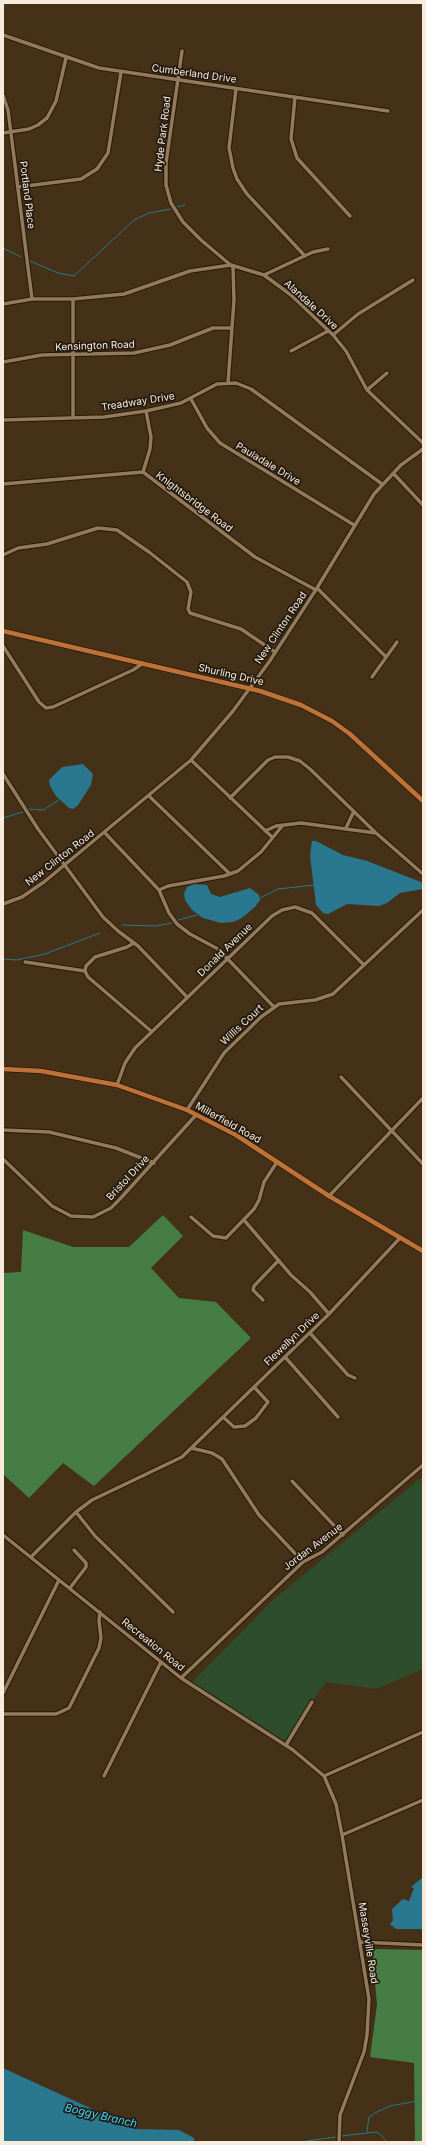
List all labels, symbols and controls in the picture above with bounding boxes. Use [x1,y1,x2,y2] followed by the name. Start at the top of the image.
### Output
[151,62,237,86] street label: Cumberland Drive
[152,96,174,172] street label: Hyde Park Road
[17,160,37,230] street label: Portland Place
[282,278,340,332] street label: Alandale Drive
[55,339,135,353] street label: Kensington Road
[100,390,176,414] street label: Treadway Drive
[233,440,303,488] street label: Pauladale Drive
[153,469,235,535] street label: Knightsbridge Road
[252,590,310,666] street label: New Clinton Road
[197,662,265,688] street label: Shurling Drive
[23,827,97,889] street label: New Clinton Road
[195,921,255,979] street label: Donald Avenue
[218,1002,266,1048] street label: Willis Court
[193,1100,263,1146] street label: Millerfield Road
[104,1153,152,1203] street label: Bristol Drive
[262,1310,322,1368] street label: Flewellyn Drive
[281,1521,345,1573] street label: Jordan Avenue
[119,1616,187,1674] street label: Recreation Road
[356,1902,380,1984] street label: Masseyville Road
[64,2101,138,2131] water label: Boggy Branch

